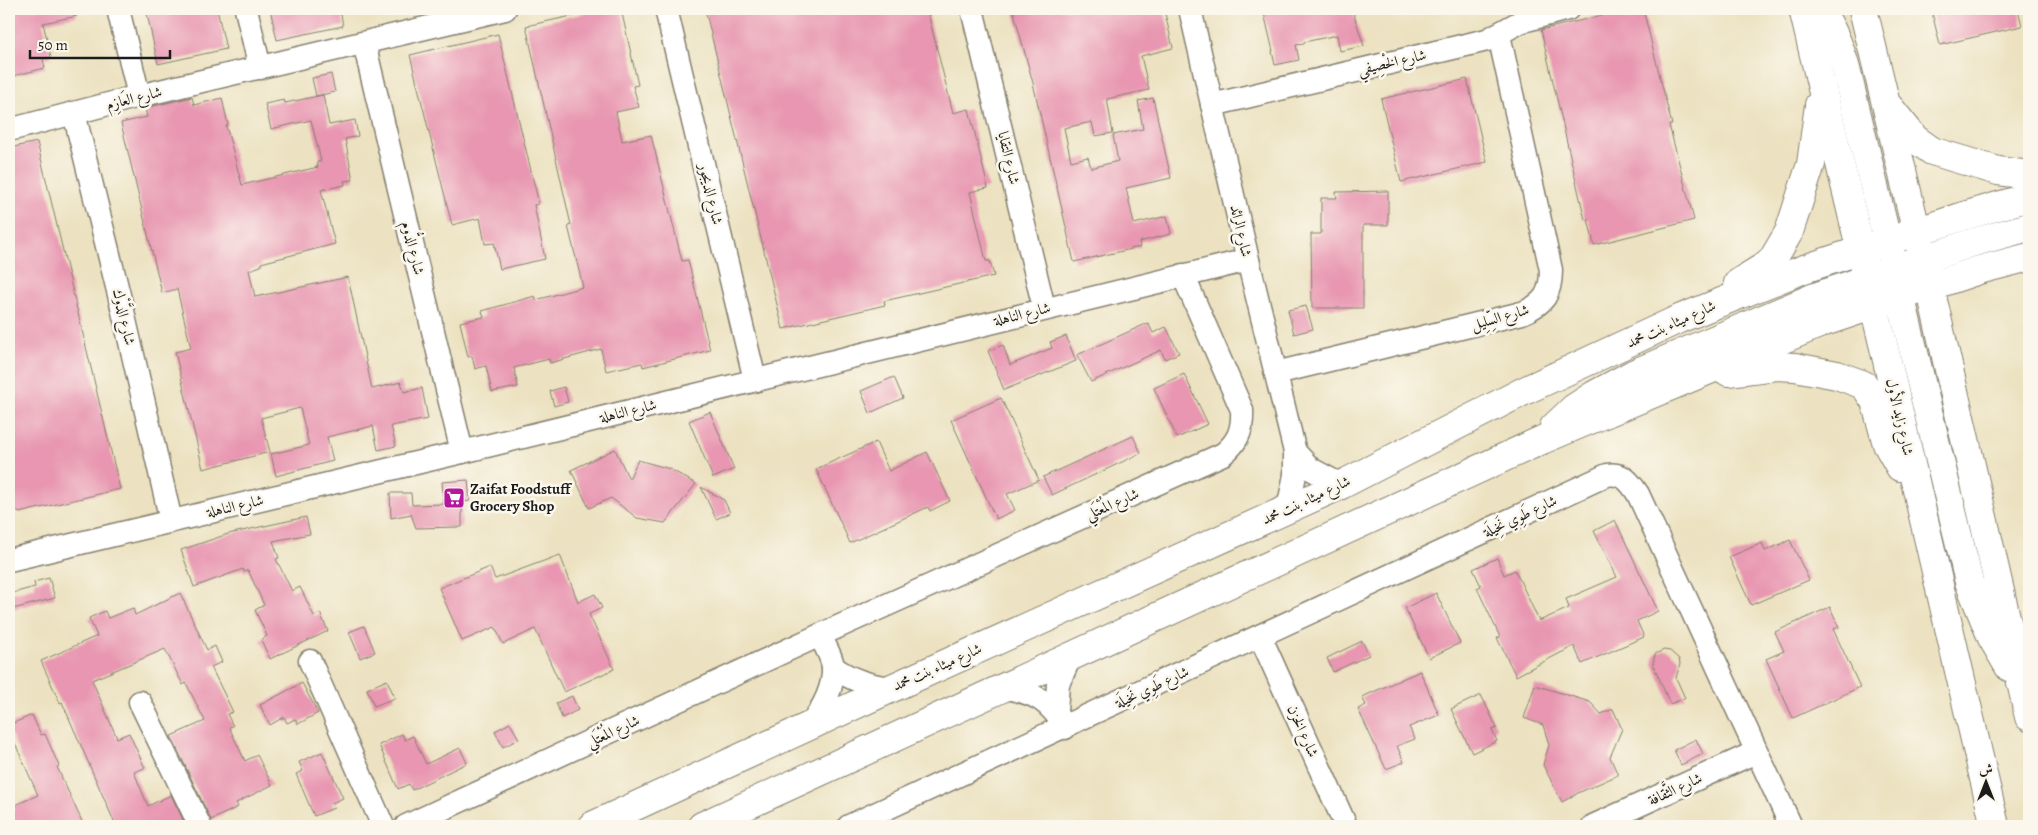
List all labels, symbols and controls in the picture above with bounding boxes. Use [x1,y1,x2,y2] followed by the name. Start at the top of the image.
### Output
[30,28,170,60] scale bar
[38,35,68,55] text: 50 m
[1356,43,1429,83] street label: شارع الخْصِيفي
[104,80,165,117] street label: شارع العَازِم
[990,129,1025,187] street label: شارع التقايا
[691,159,728,227] street label: شارع الديجور
[1222,203,1257,260] street label: شارع الرائد
[394,218,434,278] street label: شارع الدُّوم
[105,286,143,348] street label: شارع الدَّوْك
[1623,295,1720,355] street label: شارع ميثاء بنت محمد
[991,297,1053,334] street label: شارع الناهلة
[1468,298,1532,338] street label: شارع السِّلِيل
[1878,376,1920,458] street label: شارع زايد الأول
[597,394,659,431] street label: شارع الناهلة
[1258,471,1355,532] street label: شارع ميثاء بنت محمد
[470,479,572,516] place label: Zaifat Foodstuff Grocery Shop
[1081,481,1144,528] street label: شارع المُعْتَلي
[442,486,466,510] supermarket icon: Zaifat Foodstuff Grocery Shop
[1479,489,1561,545] street label: شارع طَوِي نَخِيلَة
[204,490,266,525] street label: شارع الناهلة
[889,638,986,698] street label: شارع ميثاء بنت محمد
[1111,660,1193,716] street label: شارع طَوِي نَخِيلَة
[1280,702,1323,762] street label: شارع الخزن
[582,707,645,756] street label: شارع المُعْتَلي
[1960,758,2010,808] north arrow
[1979,760,1993,779] text: ش
[1643,765,1707,813] street label: شارع الثَّقافة

